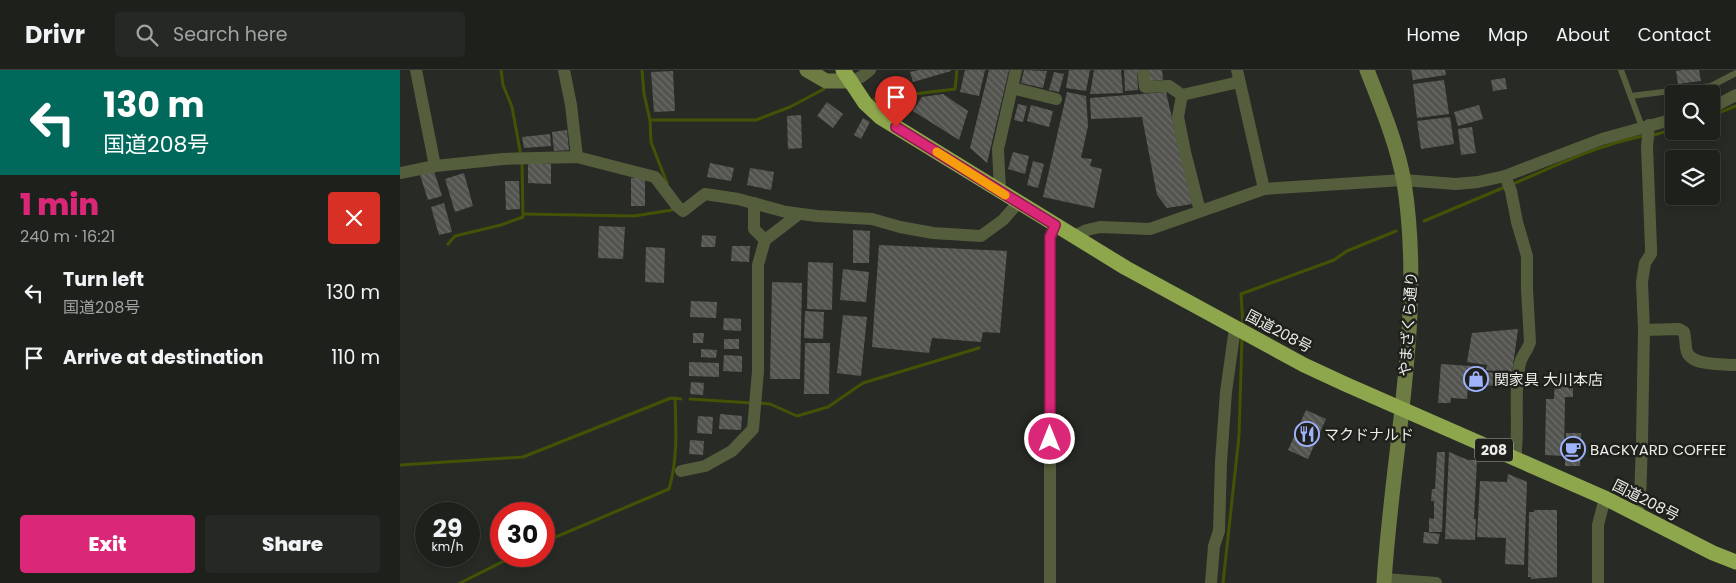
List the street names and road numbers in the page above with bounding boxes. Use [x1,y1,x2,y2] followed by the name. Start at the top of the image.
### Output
[1394,271,1422,377] street label: やまざくら通り
[1242,305,1316,357] street label: 国道208号
[1475,438,1513,462] road number: 208
[1609,474,1683,526] street label: 国道208号

